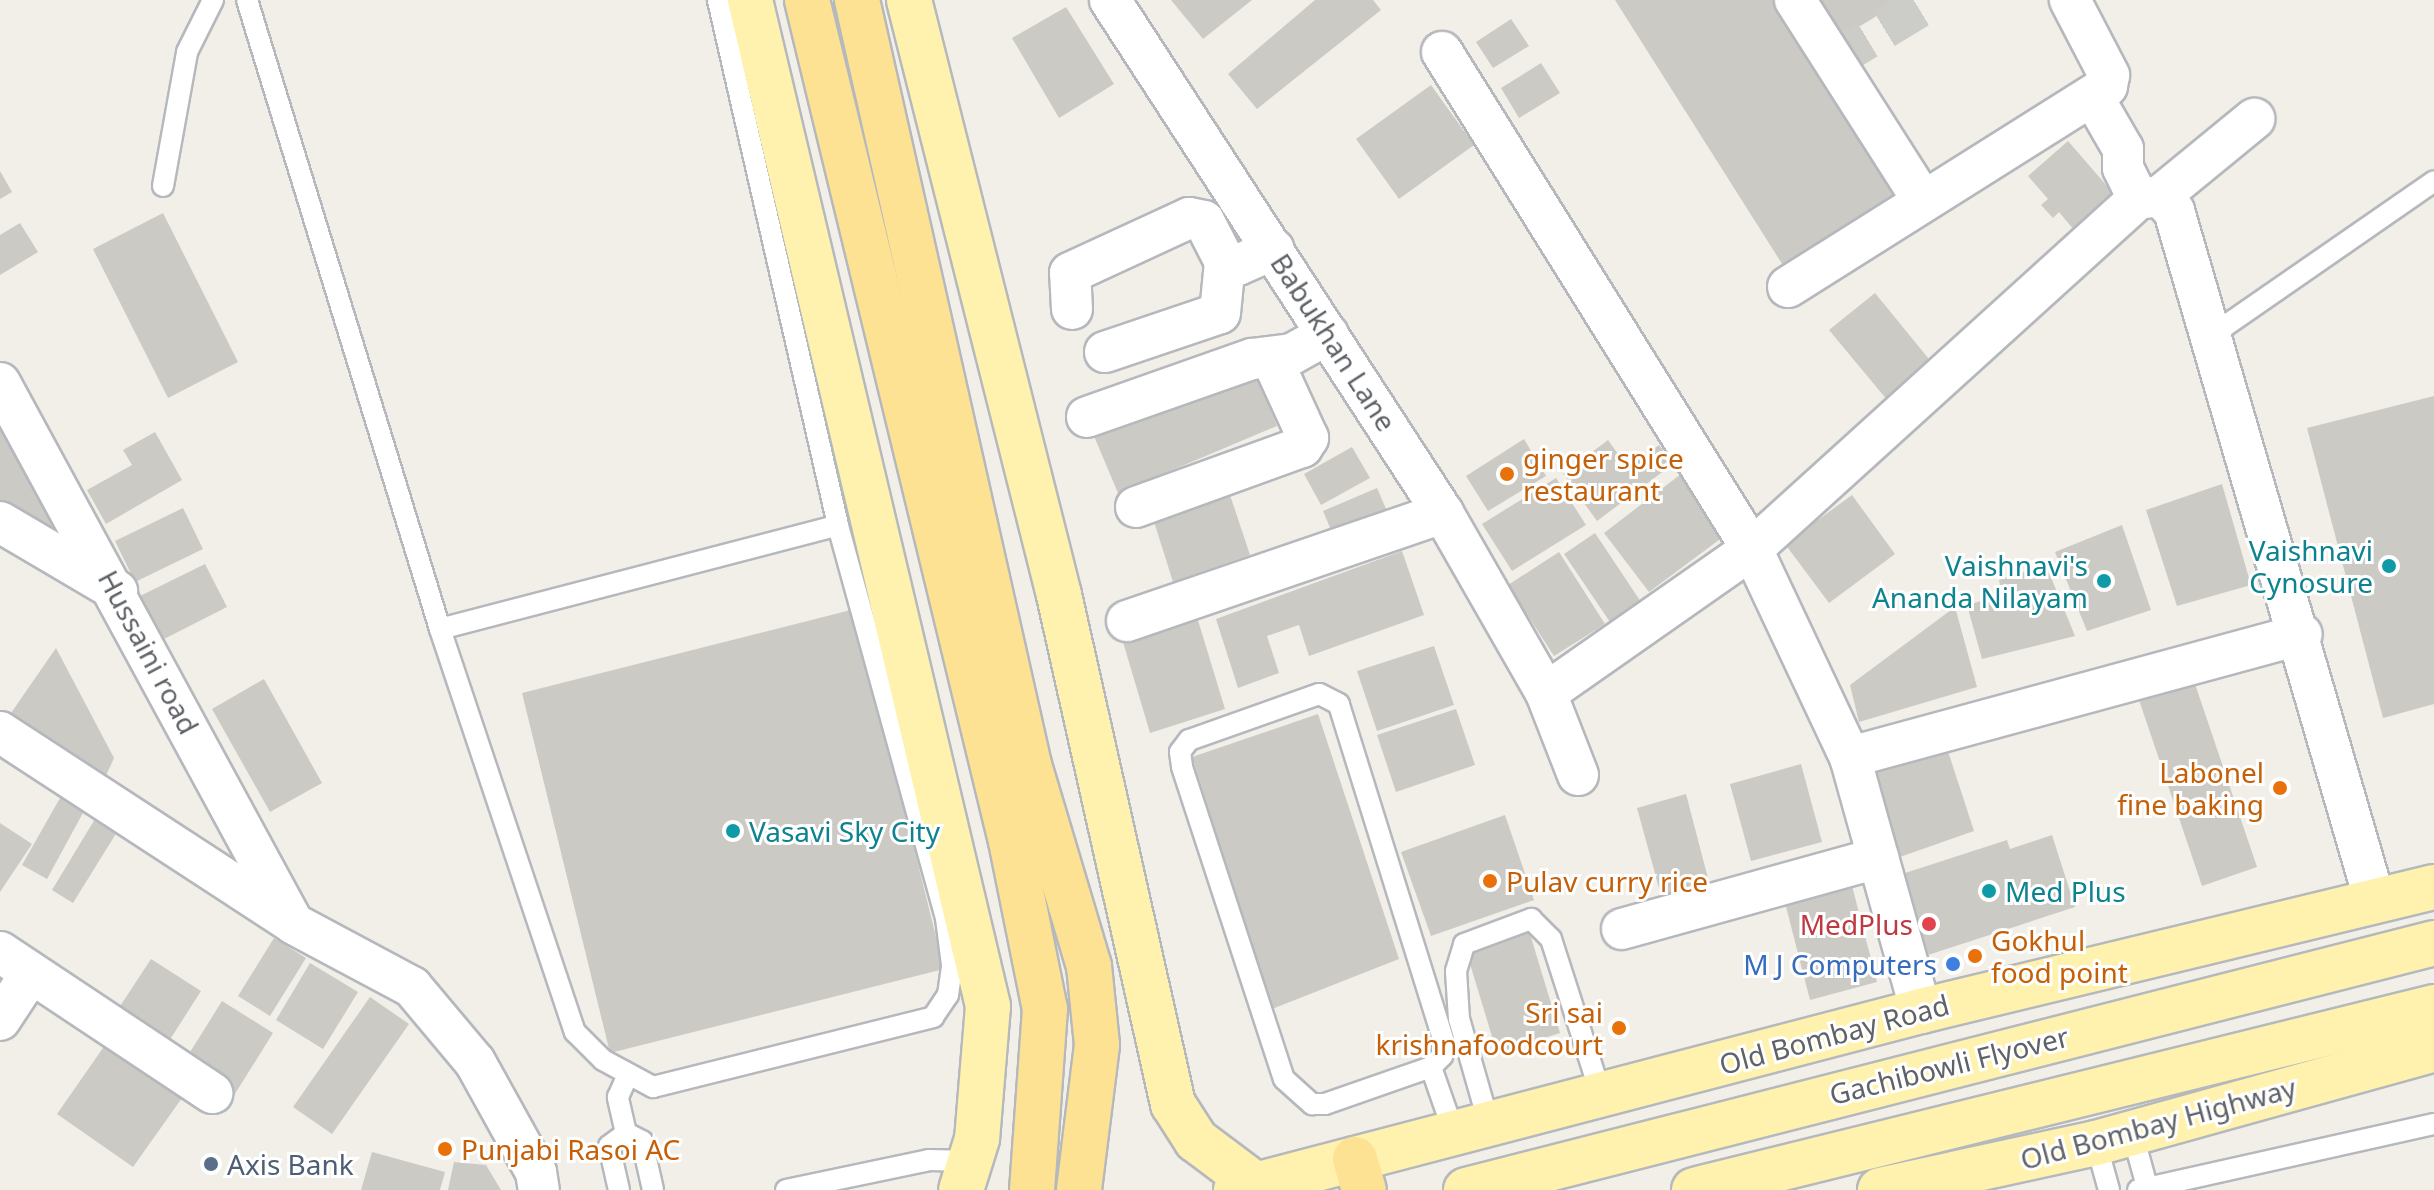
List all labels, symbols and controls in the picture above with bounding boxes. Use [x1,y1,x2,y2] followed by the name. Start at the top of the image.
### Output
[1264,247,1404,437] street label: Babukhan Lane
[1523,441,1684,507] place label: ginger spice restaurant
[1498,465,1516,483] marker: ginger spice restaurant
[2249,533,2373,599] place label: Vaishnavi Cynosure
[1872,548,2088,614] place label: Vaishnavi's Ananda Nilayam
[2380,557,2398,575] marker: Vaishnavi Cynosure
[92,564,206,740] street label: Hussaini road
[2095,572,2113,590] marker: Vaishnavi's Ananda Nilayam
[2117,755,2264,821] place label: Labonel fine baking
[2271,779,2289,797] marker: Labonel fine baking
[749,814,940,848] place label: Vasavi Sky City
[724,822,742,840] marker: Vasavi Sky City
[1506,864,1708,898] place label: Pulav curry rice
[1481,872,1499,890] marker: Pulav curry rice
[2005,874,2126,908] place label: Med Plus
[1980,882,1998,900] marker: Med Plus
[1800,907,1913,941] place label: MedPlus
[1920,915,1938,933] marker: MedPlus
[1991,923,2128,989] place label: Gokhul food point
[1743,947,1937,981] place label: M J Computers
[1966,947,1984,965] marker: Gokhul food point
[1944,955,1962,973] marker: M J Computers
[1715,987,1953,1081] street label: Old Bombay Road
[1375,995,1603,1061] place label: Sri sai krishnafoodcourt
[1610,1019,1628,1037] marker: Sri sai krishnafoodcourt
[1826,1019,2072,1111] street label: Gachibowli Flyover
[2017,1070,2299,1176] street label: Old Bombay Highway
[461,1132,680,1166] place label: Punjabi Rasoi AC
[436,1140,454,1158] marker: Punjabi Rasoi AC
[227,1147,354,1181] place label: Axis Bank
[202,1155,220,1173] marker: Axis Bank

